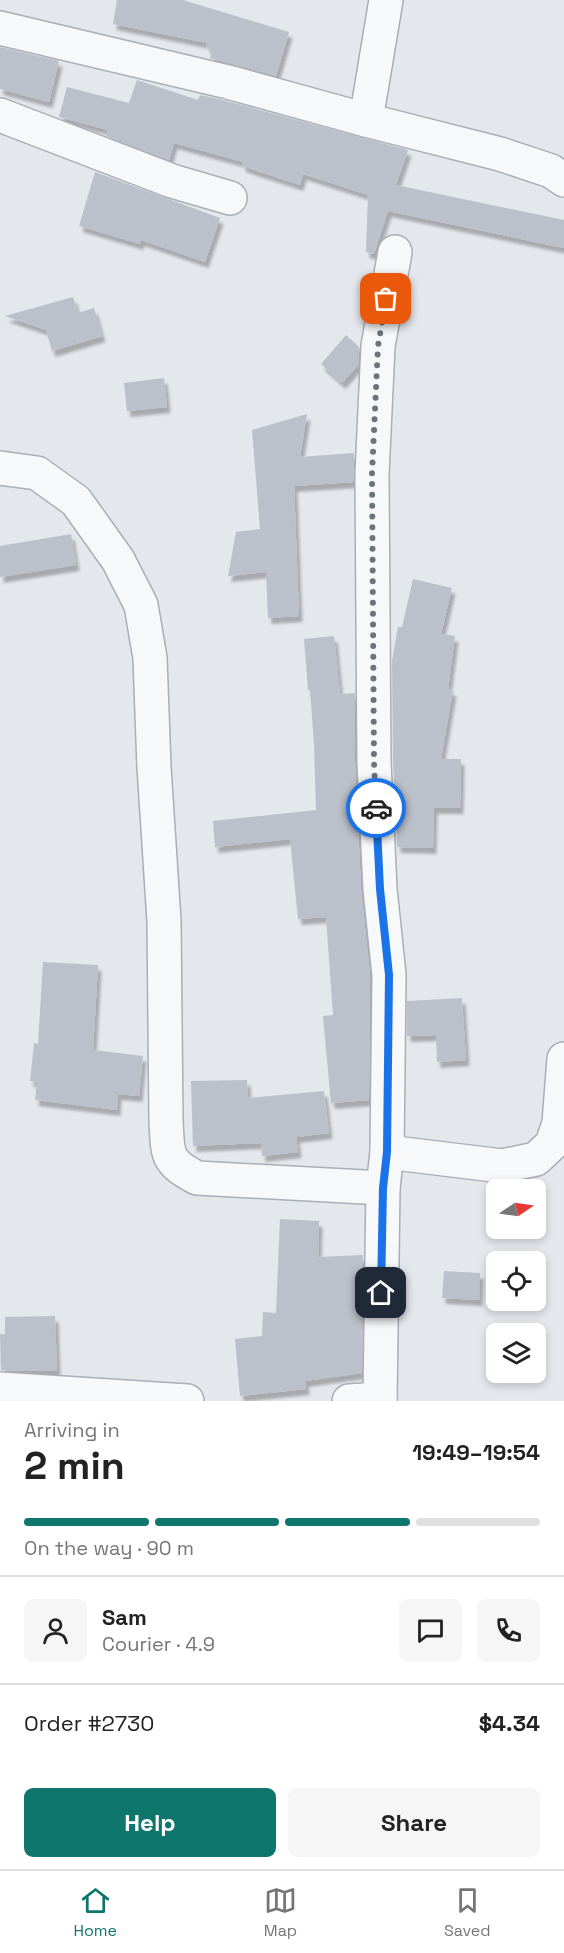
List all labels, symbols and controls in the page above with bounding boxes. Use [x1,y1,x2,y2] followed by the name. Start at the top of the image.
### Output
[360,273,411,324] pin
[369,282,402,315] icon: bag
[346,778,406,838] courier
[360,792,393,825] icon: car
[486,1179,546,1239] north arrow
[486,1179,546,1383] map controls
[486,1251,546,1311] button: locate
[355,1267,406,1318] pin
[364,1276,397,1309] icon: home
[486,1323,546,1383] button: layers
[24,1417,120,1443] text: Arriving in
[412,1438,540,1466] text: 19:49–19:54
[24,1441,125,1490] text: 2 min
[24,1535,194,1561] text: On the way · 90 m
[24,1599,87,1662] button: person
[399,1599,462,1662] button: chat
[477,1599,540,1662] button: phone
[102,1603,147,1631] text: Sam
[102,1631,215,1657] text: Courier · 4.9
[24,1709,154,1737] text: Order #2730
[479,1709,540,1737] text: $4.34
[24,1788,276,1857] button: Help
[288,1788,540,1857] button: Share
[73,1884,117,1941] tab: Home
[264,1884,297,1941] tab: Map
[444,1884,491,1941] tab: Saved

